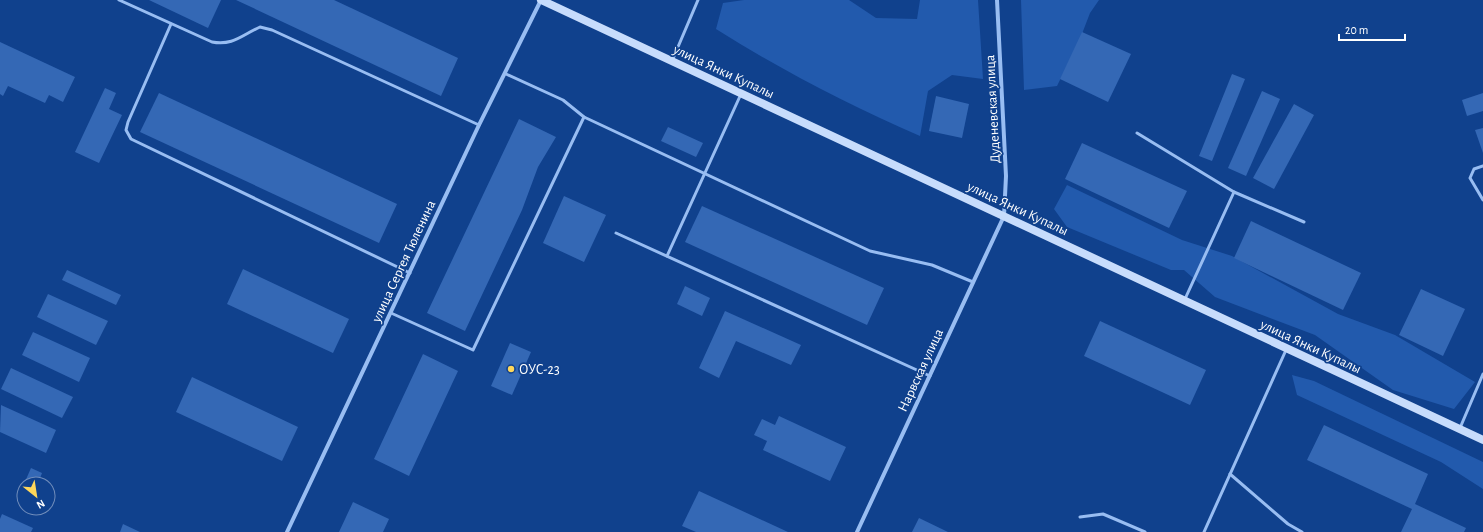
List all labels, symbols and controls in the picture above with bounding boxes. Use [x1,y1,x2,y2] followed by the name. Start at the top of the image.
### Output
[1339,16,1405,42] scale bar
[1345,24,1368,36] text: 20 m
[670,42,776,101] street label: улица Янки Купалы
[983,54,1003,163] street label: Дуденевская улица
[964,179,1070,238] street label: улица Янки Купалы
[369,198,439,325] street label: улица Сергея Тюленина
[1257,317,1363,376] street label: улица Янки Купалы
[896,326,946,414] street label: Нарвская улица
[519,363,560,377] place label: ОУС-23
[506,364,516,374] marker: ОУС-23
[16,476,56,516] north arrow
[35,498,47,511] text: N

